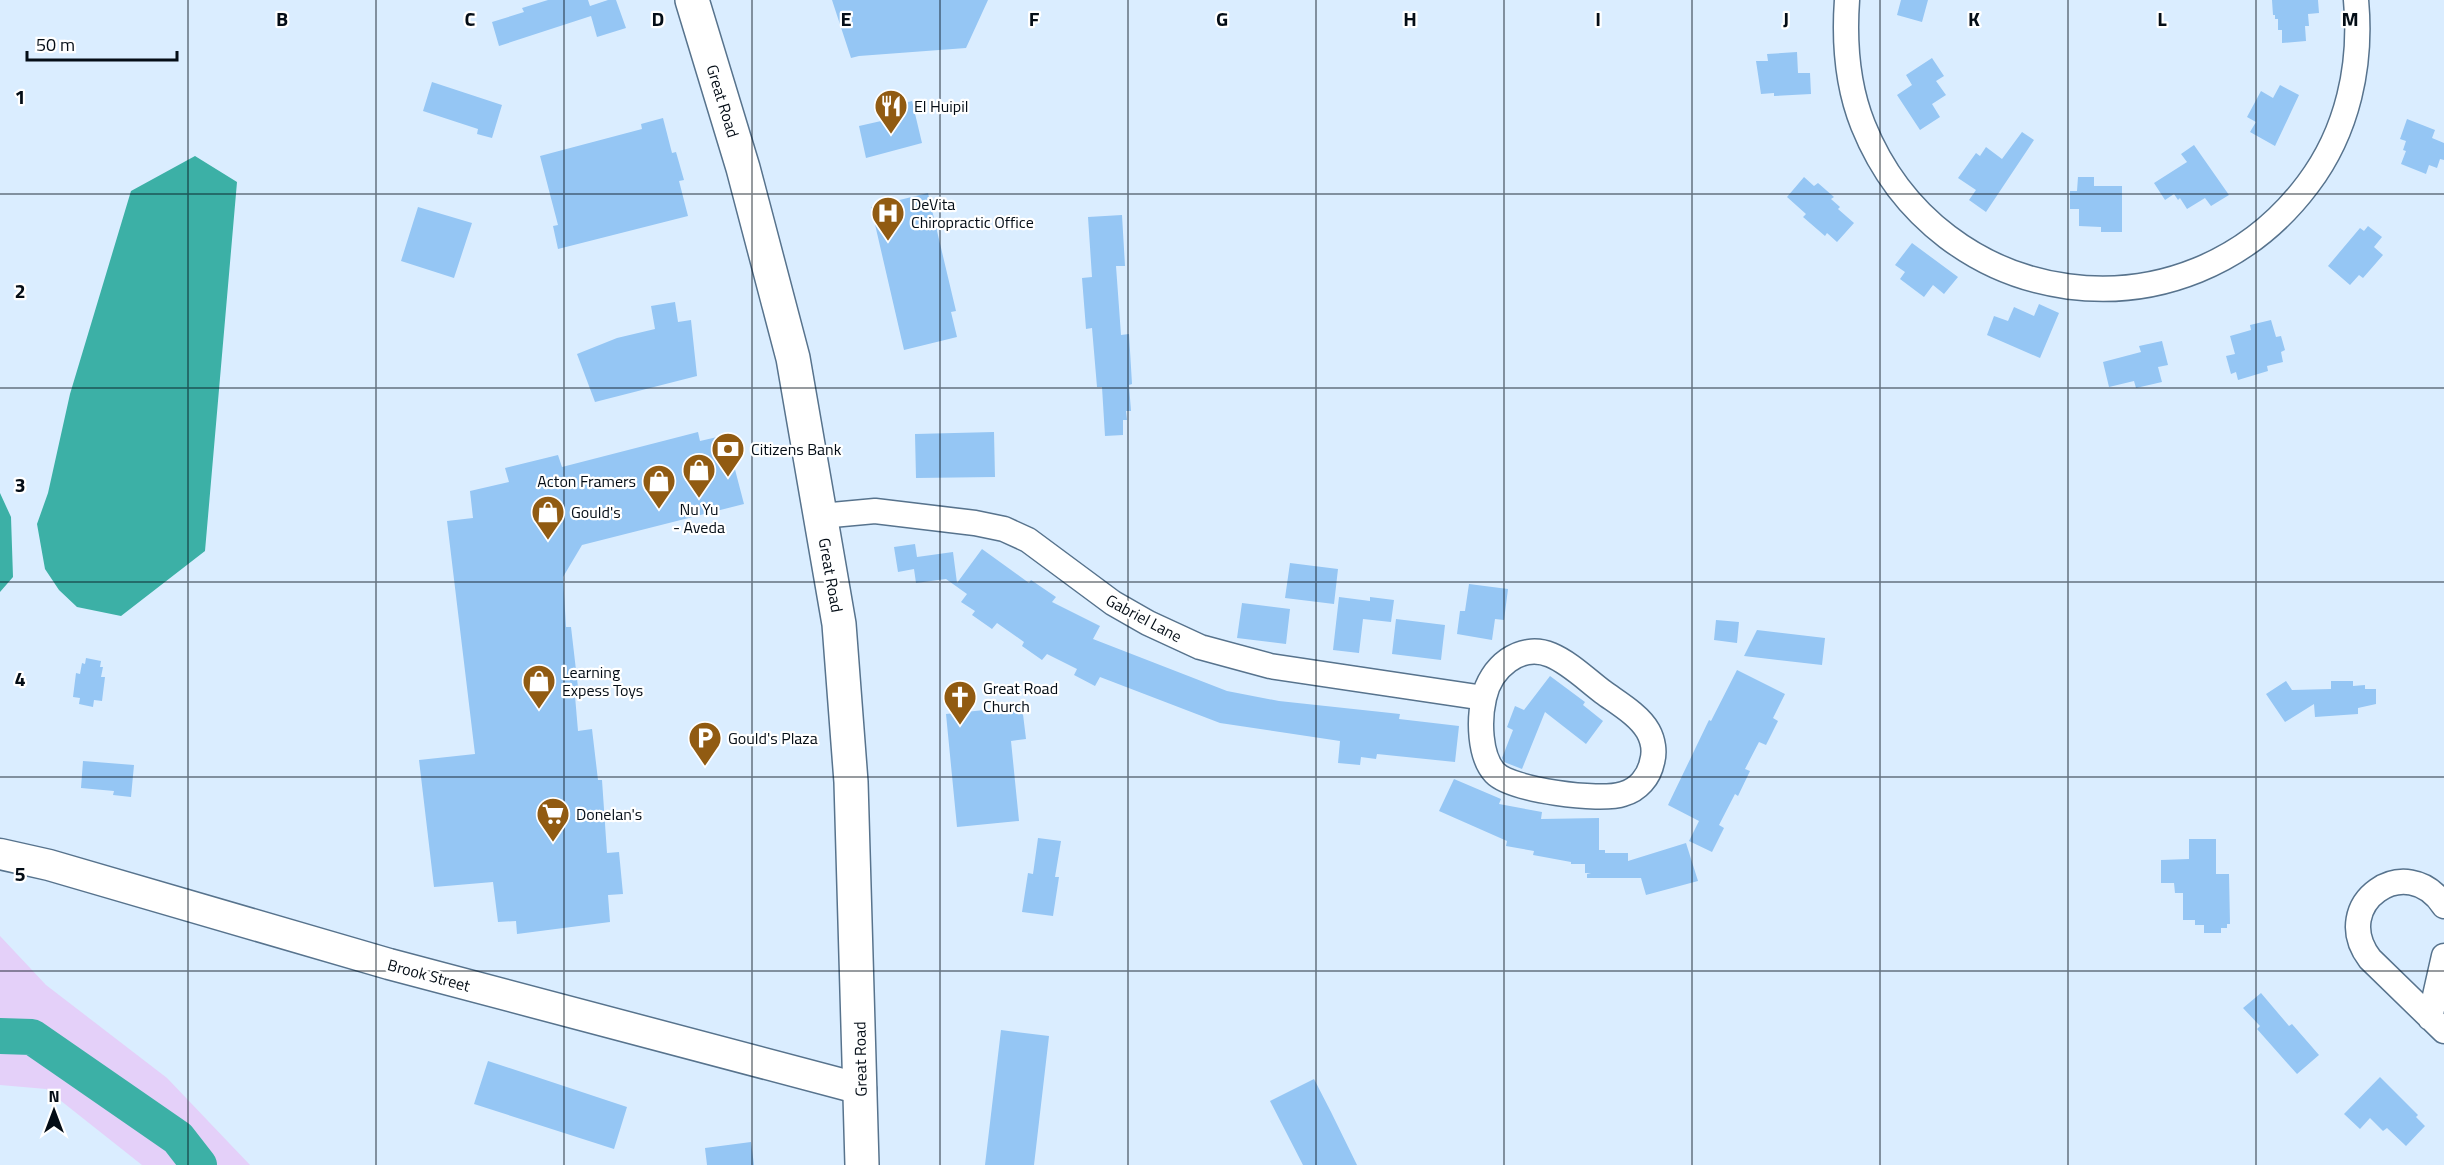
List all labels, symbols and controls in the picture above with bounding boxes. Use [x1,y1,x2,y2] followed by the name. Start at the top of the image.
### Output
[276,3,288,34] text: B
[465,3,476,34] text: C
[652,3,664,34] text: D
[840,3,852,34] text: E
[1029,3,1040,34] text: F
[1216,3,1228,34] text: G
[1403,3,1417,34] text: H
[1595,3,1601,34] text: I
[1783,3,1789,34] text: J
[1968,3,1980,34] text: K
[2157,3,2167,34] text: L
[2341,3,2359,34] text: M
[27,24,177,62] scale bar
[36,31,75,58] text: 50 m
[701,62,745,140] street label: Great Road
[14,81,26,112] text: 1
[873,88,909,135] restaurant icon: El Huipil
[914,94,969,118] place label: El Huipil
[911,192,1034,234] place label: DeVita Chiropractic Office
[870,195,906,242] hospital icon: DeVita Chiropractic Office
[14,275,26,306] text: 2
[710,431,746,478] bank icon: Citizens Bank
[751,437,842,461] place label: Citizens Bank
[681,452,717,499] shop icon: Nu Yu - Aveda
[641,463,677,510] shop icon: Acton Framers
[14,469,26,500] text: 3
[537,469,636,493] place label: Acton Framers
[530,494,566,541] shop icon: Gould's
[673,497,725,539] place label: Nu Yu - Aveda
[571,500,621,524] place label: Gould's
[813,536,849,614] street label: Great Road
[1102,588,1186,648] street label: Gabriel Lane
[562,660,643,702] place label: Learning Expess Toys
[14,663,26,694] text: 4
[521,663,557,710] shop icon: Learning Expess Toys
[983,676,1058,718] place label: Great Road Church
[942,679,978,726] church icon: Great Road Church
[687,720,723,767] parking icon: Gould's Plaza
[728,726,818,750] place label: Gould's Plaza
[535,796,571,843] supermarket icon: Donelan's
[576,802,642,826] place label: Donelan's
[14,858,26,889] text: 5
[385,952,473,998] street label: Brook Street
[847,1021,873,1097] street label: Great Road
[24,1081,84,1141] north arrow
[48,1084,60,1108] text: N

